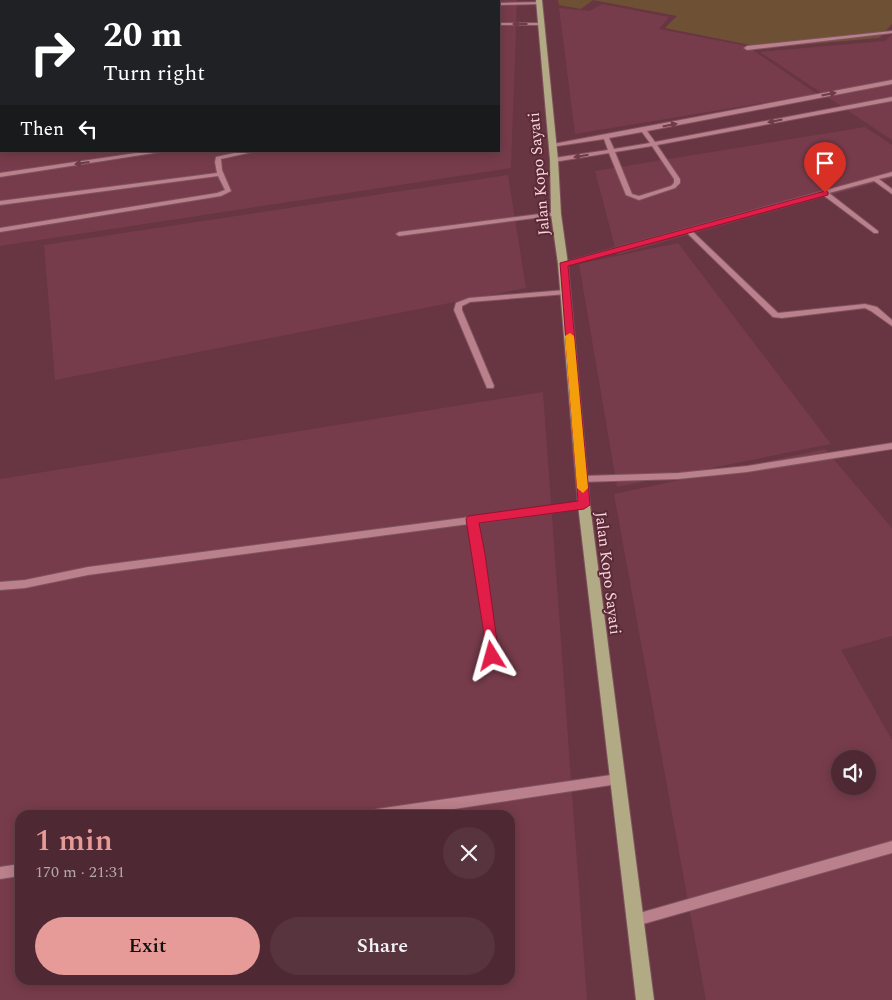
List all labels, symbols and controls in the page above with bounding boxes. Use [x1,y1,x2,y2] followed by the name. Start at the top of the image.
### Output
[103,9,183,62] text: 20 m
[20,20,85,85] icon: right
[512,20,528,28] one-way arrow
[103,57,205,90] text: Turn right
[822,90,838,98] one-way arrow
[522,111,556,237] street label: Jalan Kopo Sayati
[20,115,64,144] text: Then
[74,115,102,143] icon: left
[767,117,783,125] one-way arrow
[662,121,678,129] one-way arrow
[804,142,846,193] pin
[811,149,839,177] icon: arrive
[573,152,589,160] one-way arrow
[73,160,89,168] one-way arrow
[589,510,627,636] street label: Jalan Kopo Sayati
[465,629,517,681] position arrow
[831,750,876,795] map controls
[831,750,876,795] button: sound
[35,818,113,864] text: 1 min
[443,827,495,879] button: close
[35,860,125,884] text: 170 m · 21:31
[35,917,260,975] button: Exit
[270,917,495,975] button: Share

